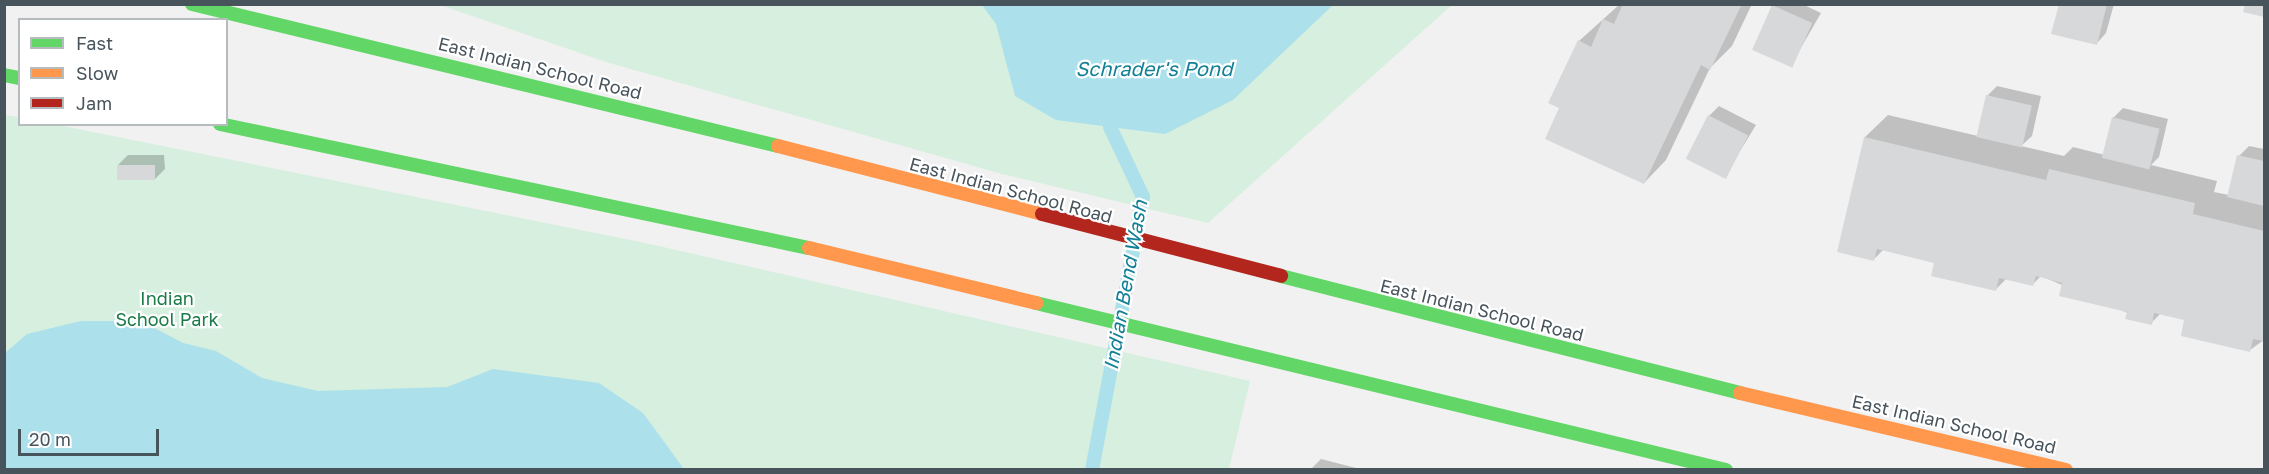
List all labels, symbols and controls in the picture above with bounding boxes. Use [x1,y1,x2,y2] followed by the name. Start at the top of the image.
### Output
[18,18,228,126] legend
[76,32,113,54] text: Fast
[436,32,644,104] street label: East Indian School Road
[1076,56,1232,80] water label: Schrader's Pond
[76,62,118,84] text: Slow
[76,92,112,114] text: Jam
[907,153,1115,227] street label: East Indian School Road
[1098,198,1152,372] water label: Indian Bend Wash
[1378,274,1586,346] street label: East Indian School Road
[115,288,219,330] park label: Indian School Park
[1850,390,2058,458] street label: East Indian School Road
[21,417,162,455] scale bar
[29,428,71,450] text: 20 m

